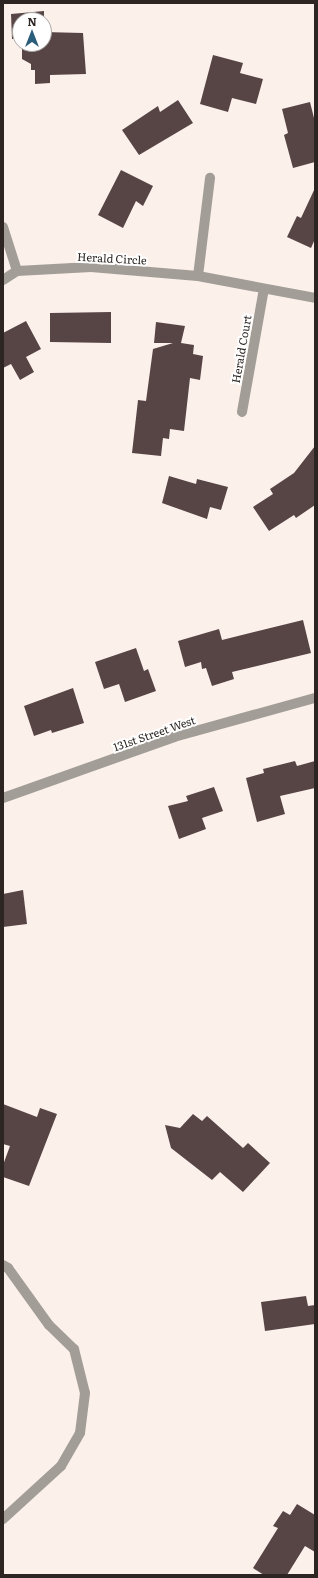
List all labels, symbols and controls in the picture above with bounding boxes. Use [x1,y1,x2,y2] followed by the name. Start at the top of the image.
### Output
[12,12,52,52] north arrow
[27,13,37,29] text: N
[77,250,147,266] street label: Herald Circle
[229,314,253,384] street label: Herald Court
[111,713,197,753] street label: 131st Street West

